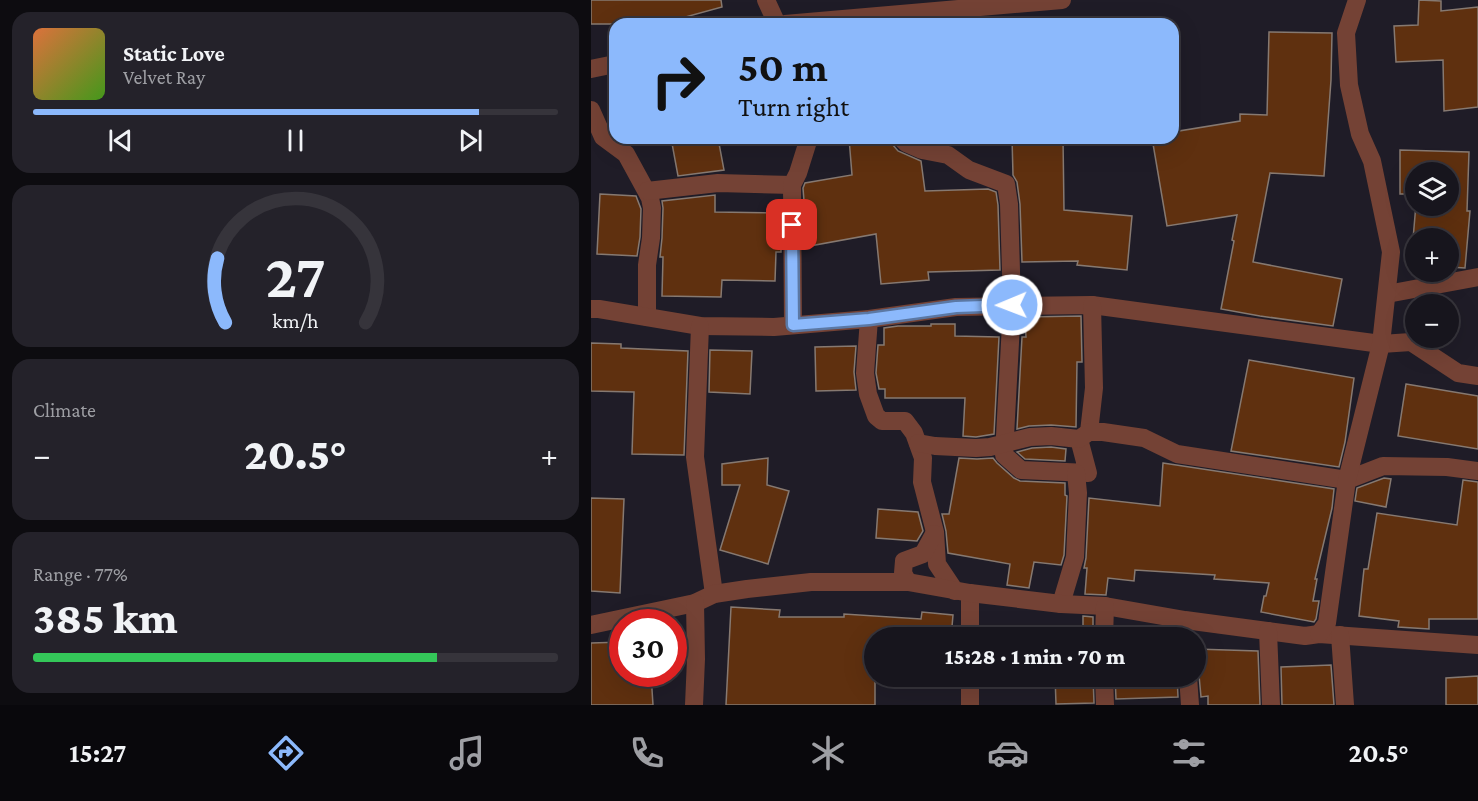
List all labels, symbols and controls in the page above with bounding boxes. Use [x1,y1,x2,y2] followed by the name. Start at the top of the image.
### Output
[123,41,225,66] text: Static Love
[639,42,717,120] icon: right
[738,43,828,90] text: 50 m
[123,66,205,88] text: Velvet Ray
[738,92,849,122] text: Turn right
[104,124,137,157] icon: previous
[279,124,312,157] icon: pause
[454,124,487,157] icon: next
[1405,162,1459,348] map controls
[1405,162,1459,216] button: layers
[766,199,817,250] pin
[775,208,808,241] icon: arrive
[1405,228,1459,282] button: +
[265,241,326,310] text: 27
[980,273,1044,337] position arrow
[1405,294,1459,348] button: −
[272,309,319,333] text: km/h
[33,399,96,421] text: Climate
[244,429,347,479] text: 20.5°
[33,436,50,473] text: −
[541,436,558,473] text: +
[33,563,128,585] text: Range · 77%
[33,593,178,643] text: 385 km
[609,609,687,687] speed limit sign: 30
[945,644,1125,669] text: 15:28 · 1 min · 70 m
[265,732,307,774] icon: directions
[446,732,488,774] icon: music
[626,732,668,774] icon: phone
[807,732,849,774] icon: climate
[987,732,1029,774] icon: car
[1168,732,1210,774] icon: filters
[69,738,126,768] text: 15:27
[1349,738,1409,768] text: 20.5°

